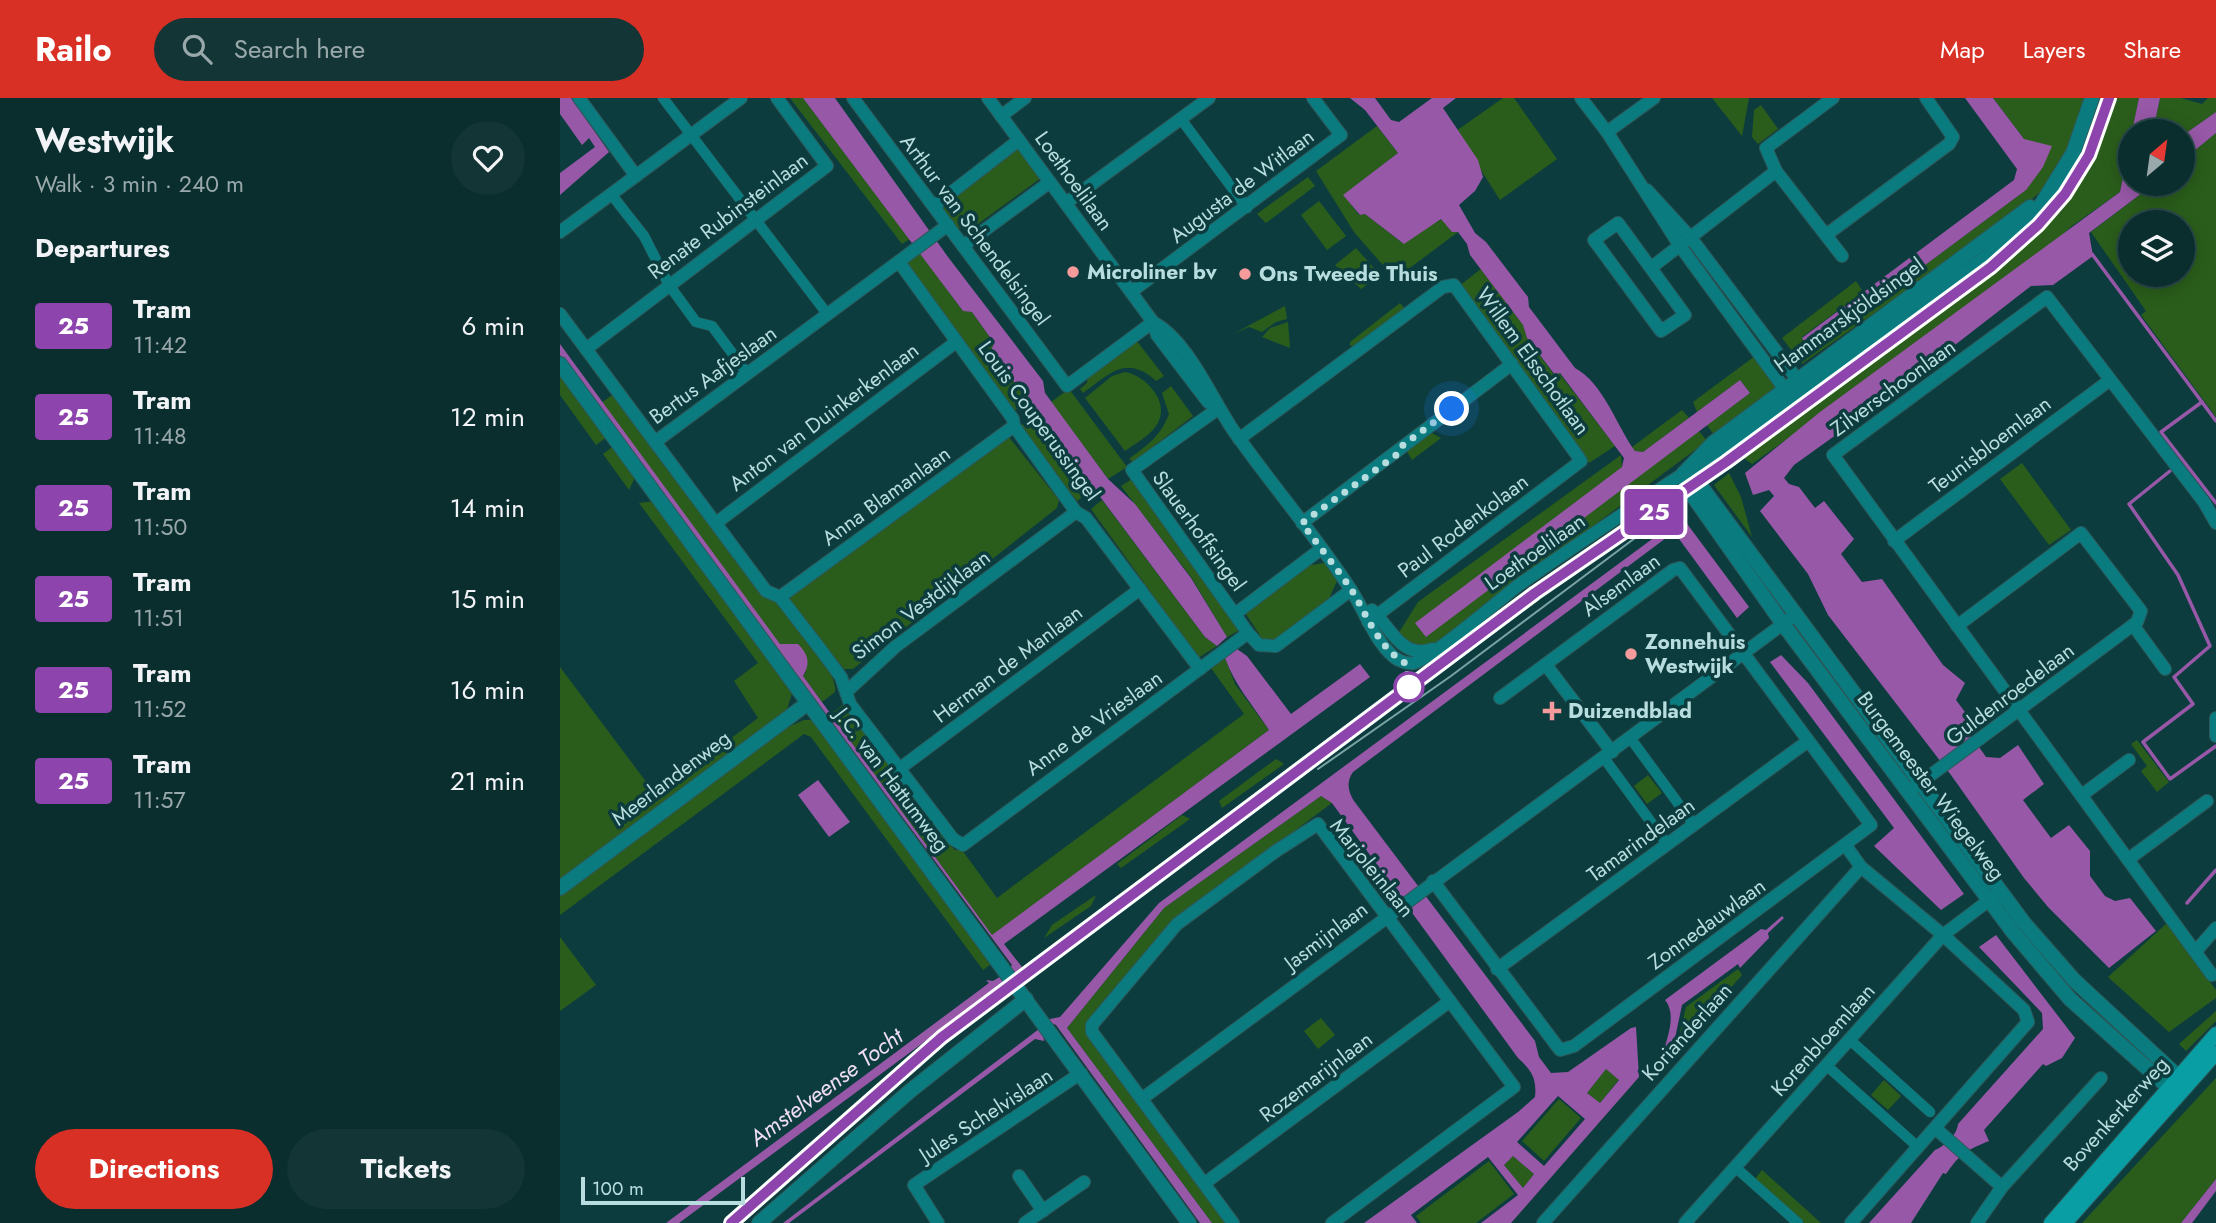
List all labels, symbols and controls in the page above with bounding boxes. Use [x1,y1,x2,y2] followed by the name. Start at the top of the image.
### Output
[154,18,644,81] search box
[35,26,112,73] text: Railo
[178,30,216,68] icon: search
[234,30,365,68] text: Search here
[1940,32,1985,67] text: Map
[2023,32,2085,67] text: Layers
[2123,32,2181,67] text: Share
[35,117,174,164] text: Westwijk
[2118,119,2194,196] north arrow
[2118,119,2195,287] map controls
[451,121,525,195] button: heart
[1164,122,1320,250] street label: Augusta de Witlaan
[1028,125,1120,237] street label: Loethoelilaan
[893,128,1057,332] street label: Arthur van Schendelsingel
[642,146,814,286] street label: Renate Rubinsteinlaan
[35,167,244,201] text: Walk · 3 min · 240 m
[2118,210,2195,287] button: layers
[35,229,170,267] text: Departures
[1768,250,1930,380] street label: Hammarskjöldsingel
[1087,257,1218,287] place label: Microliner bv
[1259,259,1438,289] place label: Ons Tweede Thuis
[1065,264,1081,280] marker: Microliner bv
[1237,266,1253,282] marker: Ons Tweede Thuis
[1469,281,1597,441] street label: Willem Elsschotlaan
[133,290,192,328] text: Tram
[462,307,525,345] text: 6 min
[58,308,89,343] text: 25
[643,318,783,432] street label: Bertus Aafjeslaan
[133,328,187,362] text: 11:42
[1824,332,1962,444] street label: Zilverschoonlaan
[971,335,1107,507] street label: Louis Couperussingel
[723,336,925,498] street label: Anton van Duinkerkenlaan
[133,381,192,419] text: Tram
[1923,389,2057,501] street label: Teunisbloemlaan
[1434,391,1469,426] your location
[450,398,525,436] text: 12 min
[58,399,89,434] text: 25
[133,419,187,453] text: 11:48
[815,439,957,553] street label: Anna Blamanlaan
[1145,465,1253,597] street label: Slauerhoffsingel
[1391,467,1535,585] street label: Paul Rodenkolaan
[133,472,192,510] text: Tram
[450,489,525,527] text: 14 min
[1622,489,1686,535] line badge: 25
[58,490,89,525] text: 25
[1638,494,1670,529] text: 25
[1479,506,1591,598] street label: Loethoelilaan
[133,510,187,544] text: 11:50
[845,543,997,667] street label: Simon Vestdijklaan
[1576,546,1666,624] street label: Alsemlaan
[133,563,192,601] text: Tram
[450,580,525,618] text: 15 min
[58,581,89,616] text: 25
[927,598,1089,730] street label: Herman de Manlaan
[133,601,184,635] text: 11:51
[1645,627,1746,681] place label: Zonnehuis Westwijk
[1939,636,2081,752] street label: Guldenroedelaan
[1623,646,1639,662] marker: Zonnehuis Westwijk
[133,654,192,692] text: Tram
[1019,663,1169,783] street label: Anne de Vrieslaan
[450,671,525,709] text: 16 min
[58,672,89,707] text: 25
[1394,672,1424,702] unlabelled marker
[1850,685,2012,887] street label: Burgemeester Wiegelweg
[133,692,187,726] text: 11:52
[1568,696,1692,726] place label: Duizendblad
[826,699,956,858] street label: J.C. van Hattumweg
[1542,701,1562,721] marker: Duizendblad
[605,723,737,833] street label: Meerlandenweg
[133,745,192,783] text: Tram
[450,762,525,800] text: 21 min
[58,763,89,798] text: 25
[133,783,186,817] text: 11:57
[1581,791,1701,889] street label: Tamarindelaan
[1323,812,1421,924] street label: Marjoleinlaan
[1642,871,1772,977] street label: Zonnedauwlaan
[1276,895,1374,979] street label: Jasmijnlaan
[1635,976,1739,1088] street label: Korianderlaan
[1764,977,1882,1103] street label: Korenbloemlaan
[741,1019,911,1155] water label: Amstelveense Tocht
[1253,1025,1379,1129] street label: Rozemarijnlaan
[2056,1050,2176,1178] street label: Bovenkerkerweg
[911,1061,1059,1171] street label: Jules Schelvislaan
[35,1129,273,1209] button: Directions
[287,1129,525,1209] button: Tickets
[581,1174,746,1206] scale bar
[592,1175,644,1202] text: 100 m

